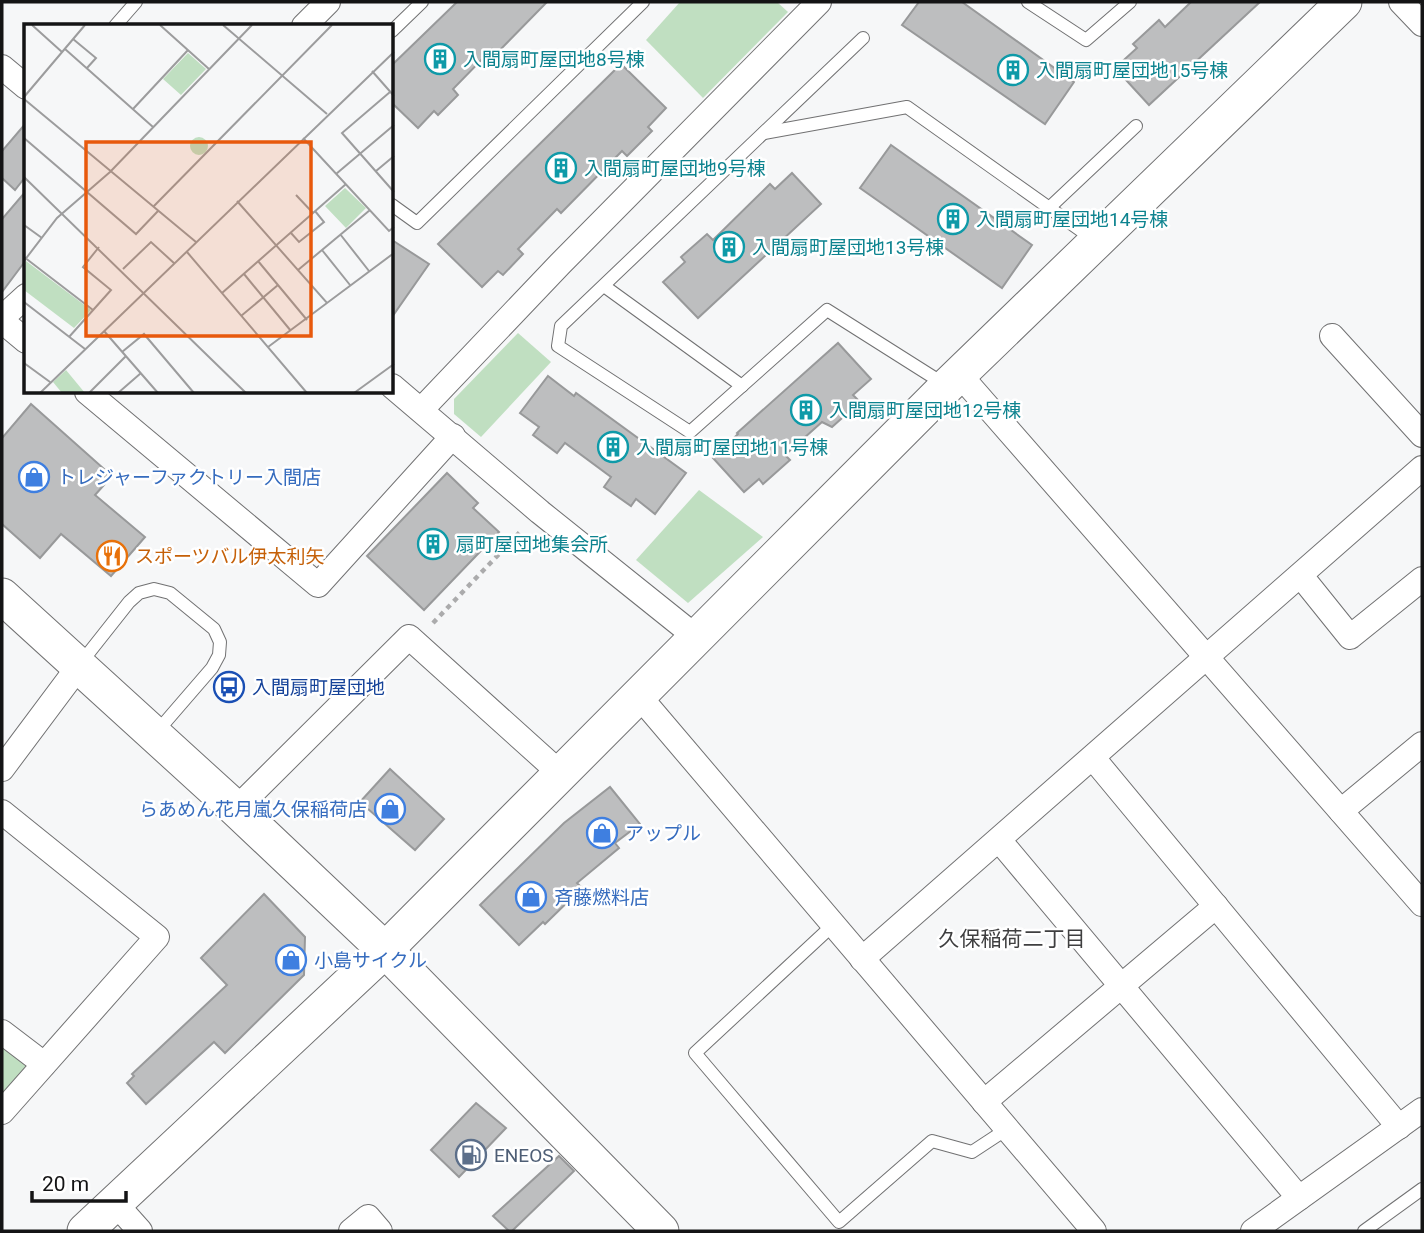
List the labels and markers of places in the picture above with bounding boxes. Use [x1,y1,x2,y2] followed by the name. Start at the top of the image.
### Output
[423,42,457,76] building icon: 入間扇町屋団地8号棟
[463,48,645,71] place label: 入間扇町屋団地8号棟
[996,53,1030,87] building icon: 入間扇町屋団地15号棟
[1036,59,1228,82] place label: 入間扇町屋団地15号棟
[544,151,578,185] building icon: 入間扇町屋団地9号棟
[584,157,766,180] place label: 入間扇町屋団地9号棟
[936,202,970,236] building icon: 入間扇町屋団地14号棟
[976,208,1168,231] place label: 入間扇町屋団地14号棟
[712,230,746,264] building icon: 入間扇町屋団地13号棟
[752,236,944,259] place label: 入間扇町屋団地13号棟
[789,393,823,427] building icon: 入間扇町屋団地12号棟
[829,399,1021,422] place label: 入間扇町屋団地12号棟
[596,430,630,464] building icon: 入間扇町屋団地11号棟
[636,436,828,459] place label: 入間扇町屋団地11号棟
[17,460,51,494] shop icon: トレジャーファクトリー入間店
[57,466,321,489] place label: トレジャーファクトリー入間店
[416,527,450,561] building icon: 扇町屋団地集会所
[456,533,608,556] place label: 扇町屋団地集会所
[95,539,129,573] restaurant icon: スポーツバル伊太利矢
[135,545,325,568] place label: スポーツバル伊太利矢
[212,670,246,704] bus stop icon: 入間扇町屋団地
[252,676,385,699] place label: 入間扇町屋団地
[373,792,407,826] shop icon: らあめん花月嵐久保稲荷店
[139,798,367,821] place label: らあめん花月嵐久保稲荷店
[585,816,619,850] shop icon: アップル
[625,822,701,845] place label: アップル
[514,880,548,914] shop icon: 斉藤燃料店
[554,886,649,909] place label: 斉藤燃料店
[274,943,308,977] shop icon: 小島サイクル
[314,949,427,972] place label: 小島サイクル
[454,1138,488,1172] fuel station icon: ENEOS
[494,1144,554,1167] place label: ENEOS

